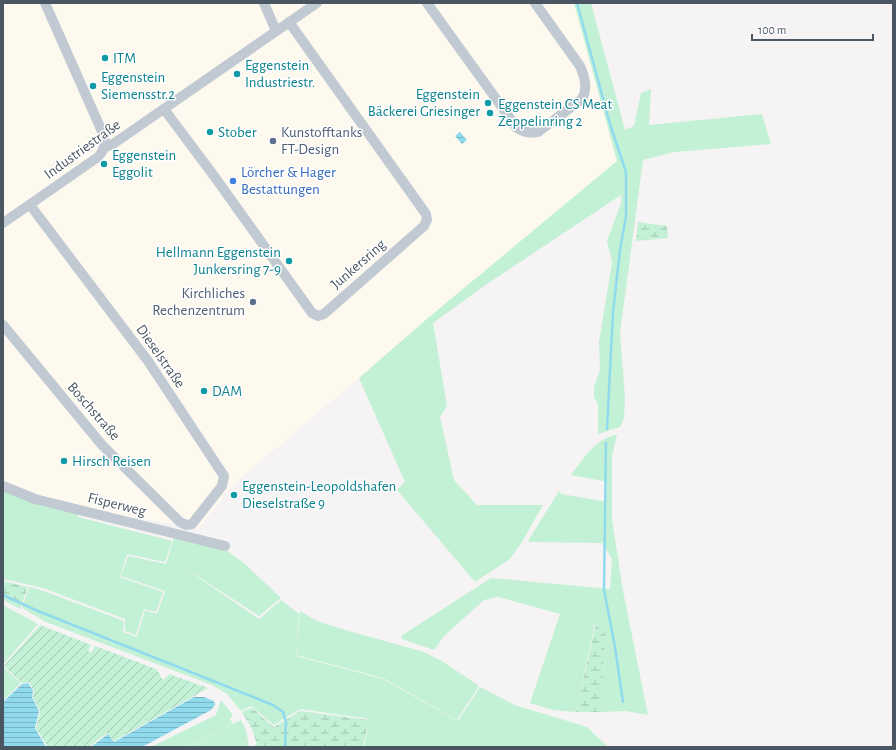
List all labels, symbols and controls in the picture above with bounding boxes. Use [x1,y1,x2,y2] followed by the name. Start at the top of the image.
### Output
[752,16,873,42] scale bar
[758,24,786,36] text: 100 m
[113,51,136,66] place label: ITM
[100,53,110,63] marker: ITM
[245,58,315,90] place label: Eggenstein Industriestr.
[232,69,242,79] marker: Eggenstein Industriestr.
[101,70,175,102] place label: Eggenstein Siemensstr.2
[88,81,98,91] marker: Eggenstein Siemensstr.2
[368,87,480,119] place label: Eggenstein Bäckerei Griesinger
[498,97,613,129] place label: Eggenstein CS Meat Zeppelinring 2
[483,98,493,108] marker: Eggenstein Bäckerei Griesinger
[485,108,495,118] marker: Eggenstein CS Meat Zeppelinring 2
[41,117,123,182] street label: Industriestraße
[218,125,257,140] place label: Stober
[281,125,362,157] place label: Kunstofftanks FT-Design
[205,127,215,137] marker: Stober
[268,136,278,146] marker: Kunstofftanks FT-Design
[112,148,176,180] place label: Eggenstein Eggolit
[99,159,109,169] marker: Eggenstein Eggolit
[241,165,336,197] place label: Lörcher & Hager Bestattungen
[228,176,238,186] marker: Lörcher & Hager Bestattungen
[328,236,389,292] street label: Junkersring
[156,245,281,277] place label: Hellmann Eggenstein Junkersring 7-9
[284,256,294,266] marker: Hellmann Eggenstein Junkersring 7-9
[152,286,245,318] place label: Kirchliches Rechenzentrum
[248,297,258,307] marker: Kirchliches Rechenzentrum
[133,322,188,391] street label: Dieselstraße
[64,379,123,443] street label: Boschstraße
[212,384,242,399] place label: DAM
[199,386,209,396] marker: DAM
[72,454,151,469] place label: Hirsch Reisen
[59,456,69,466] marker: Hirsch Reisen
[242,479,396,511] place label: Eggenstein-Leopoldshafen Dieselstraße 9
[86,490,148,519] street label: Fisperweg
[229,490,239,500] marker: Eggenstein-Leopoldshafen Dieselstraße 9

